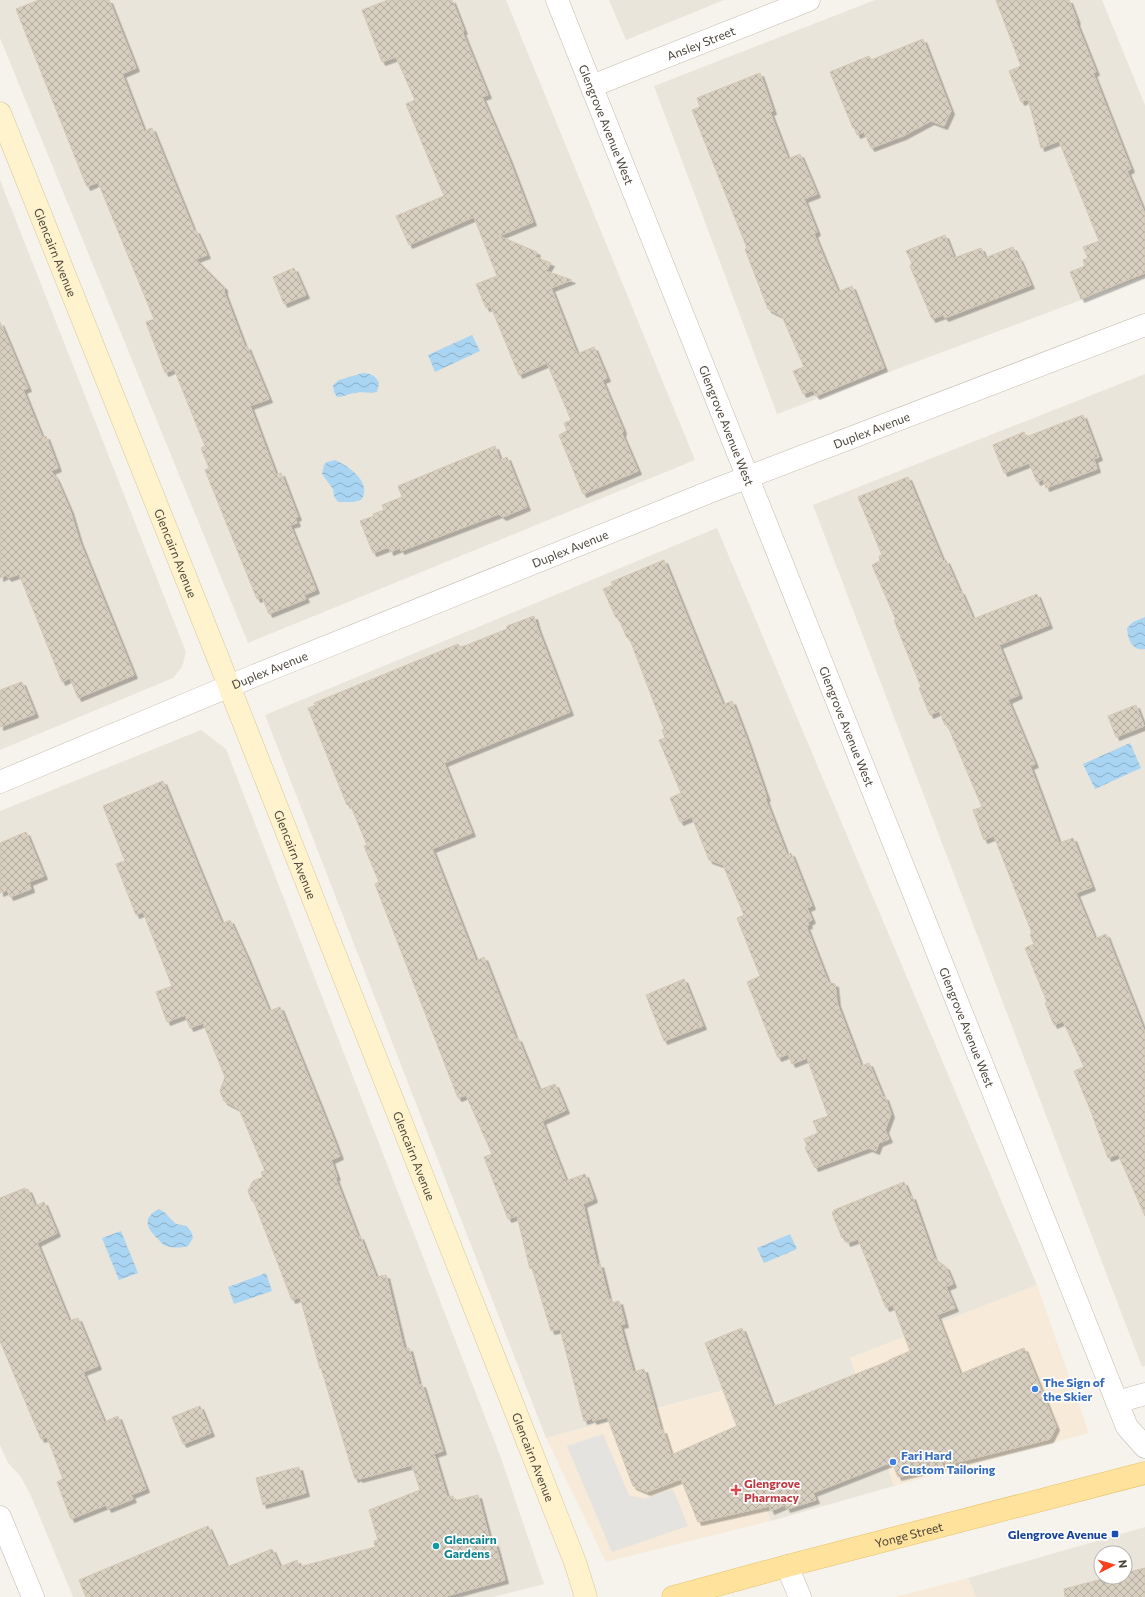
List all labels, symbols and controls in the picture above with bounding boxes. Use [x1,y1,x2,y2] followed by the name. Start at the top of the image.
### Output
[665,23,737,63] street label: Ansley Street
[576,62,637,187] street label: Glengrove Avenue West
[32,206,80,299] street label: Glencairn Avenue
[697,363,757,488] street label: Glengrove Avenue West
[831,409,912,451] street label: Duplex Avenue
[152,507,200,600] street label: Glencairn Avenue
[530,527,610,570] street label: Duplex Avenue
[229,648,310,691] street label: Duplex Avenue
[817,664,877,788] street label: Glengrove Avenue West
[272,808,319,901] street label: Glencairn Avenue
[937,965,998,1089] street label: Glengrove Avenue West
[391,1109,438,1202] street label: Glencairn Avenue
[1043,1375,1105,1403] place label: The Sign of the Skier
[1030,1384,1040,1394] marker: The Sign of the Skier
[510,1410,557,1503] street label: Glencairn Avenue
[901,1448,996,1476] place label: Fari Hard Custom Tailoring
[888,1457,898,1467] marker: Fari Hard Custom Tailoring
[744,1476,800,1504] place label: Glengrove Pharmacy
[731,1485,741,1495] marker: Glengrove Pharmacy
[873,1519,944,1550] street label: Yonge Street
[1008,1527,1107,1541] place label: Glengrove Avenue
[1110,1529,1120,1539] marker: Glengrove Avenue
[444,1532,497,1560] place label: Glencairn Gardens
[431,1541,441,1551] marker: Glencairn Gardens
[1093,1545,1133,1585] north arrow
[1117,1559,1130,1569] text: N

